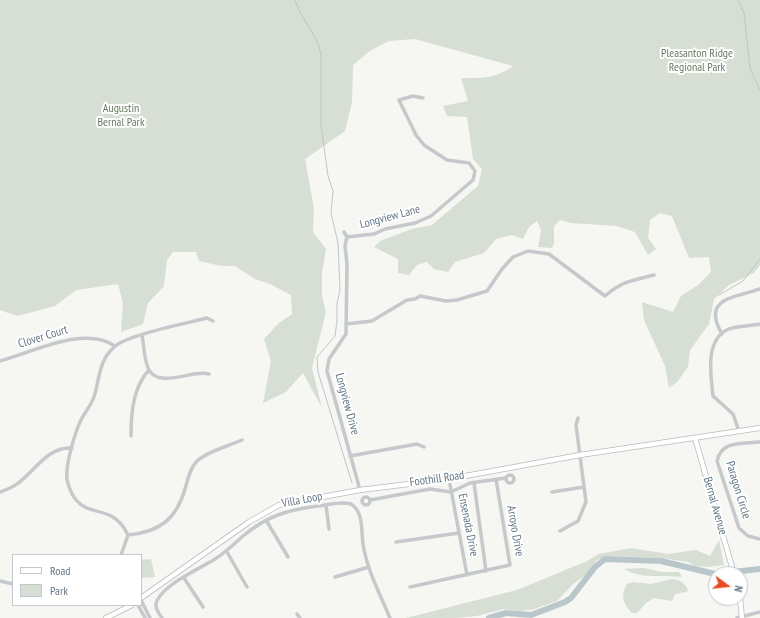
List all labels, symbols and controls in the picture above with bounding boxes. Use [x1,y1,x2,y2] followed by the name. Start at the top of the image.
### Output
[661,47,733,75] park label: Pleasanton Ridge Regional Park
[97,102,145,130] park label: Augustin Bernal Park
[358,202,422,232] street label: Longview Lane
[16,323,70,351] street label: Clover Court
[332,371,362,437] street label: Longview Drive
[722,459,754,521] street label: Paragon Circle
[409,468,465,490] street label: Foothill Road
[700,475,730,537] street label: Bernal Avenue
[280,489,324,511] street label: Villa Loop
[455,492,481,558] street label: Ensenada Drive
[503,504,527,558] street label: Arroyo Drive
[12,554,142,606] legend
[50,563,70,578] text: Road
[708,566,748,606] north arrow
[50,583,68,598] text: Park
[731,584,746,594] text: N

